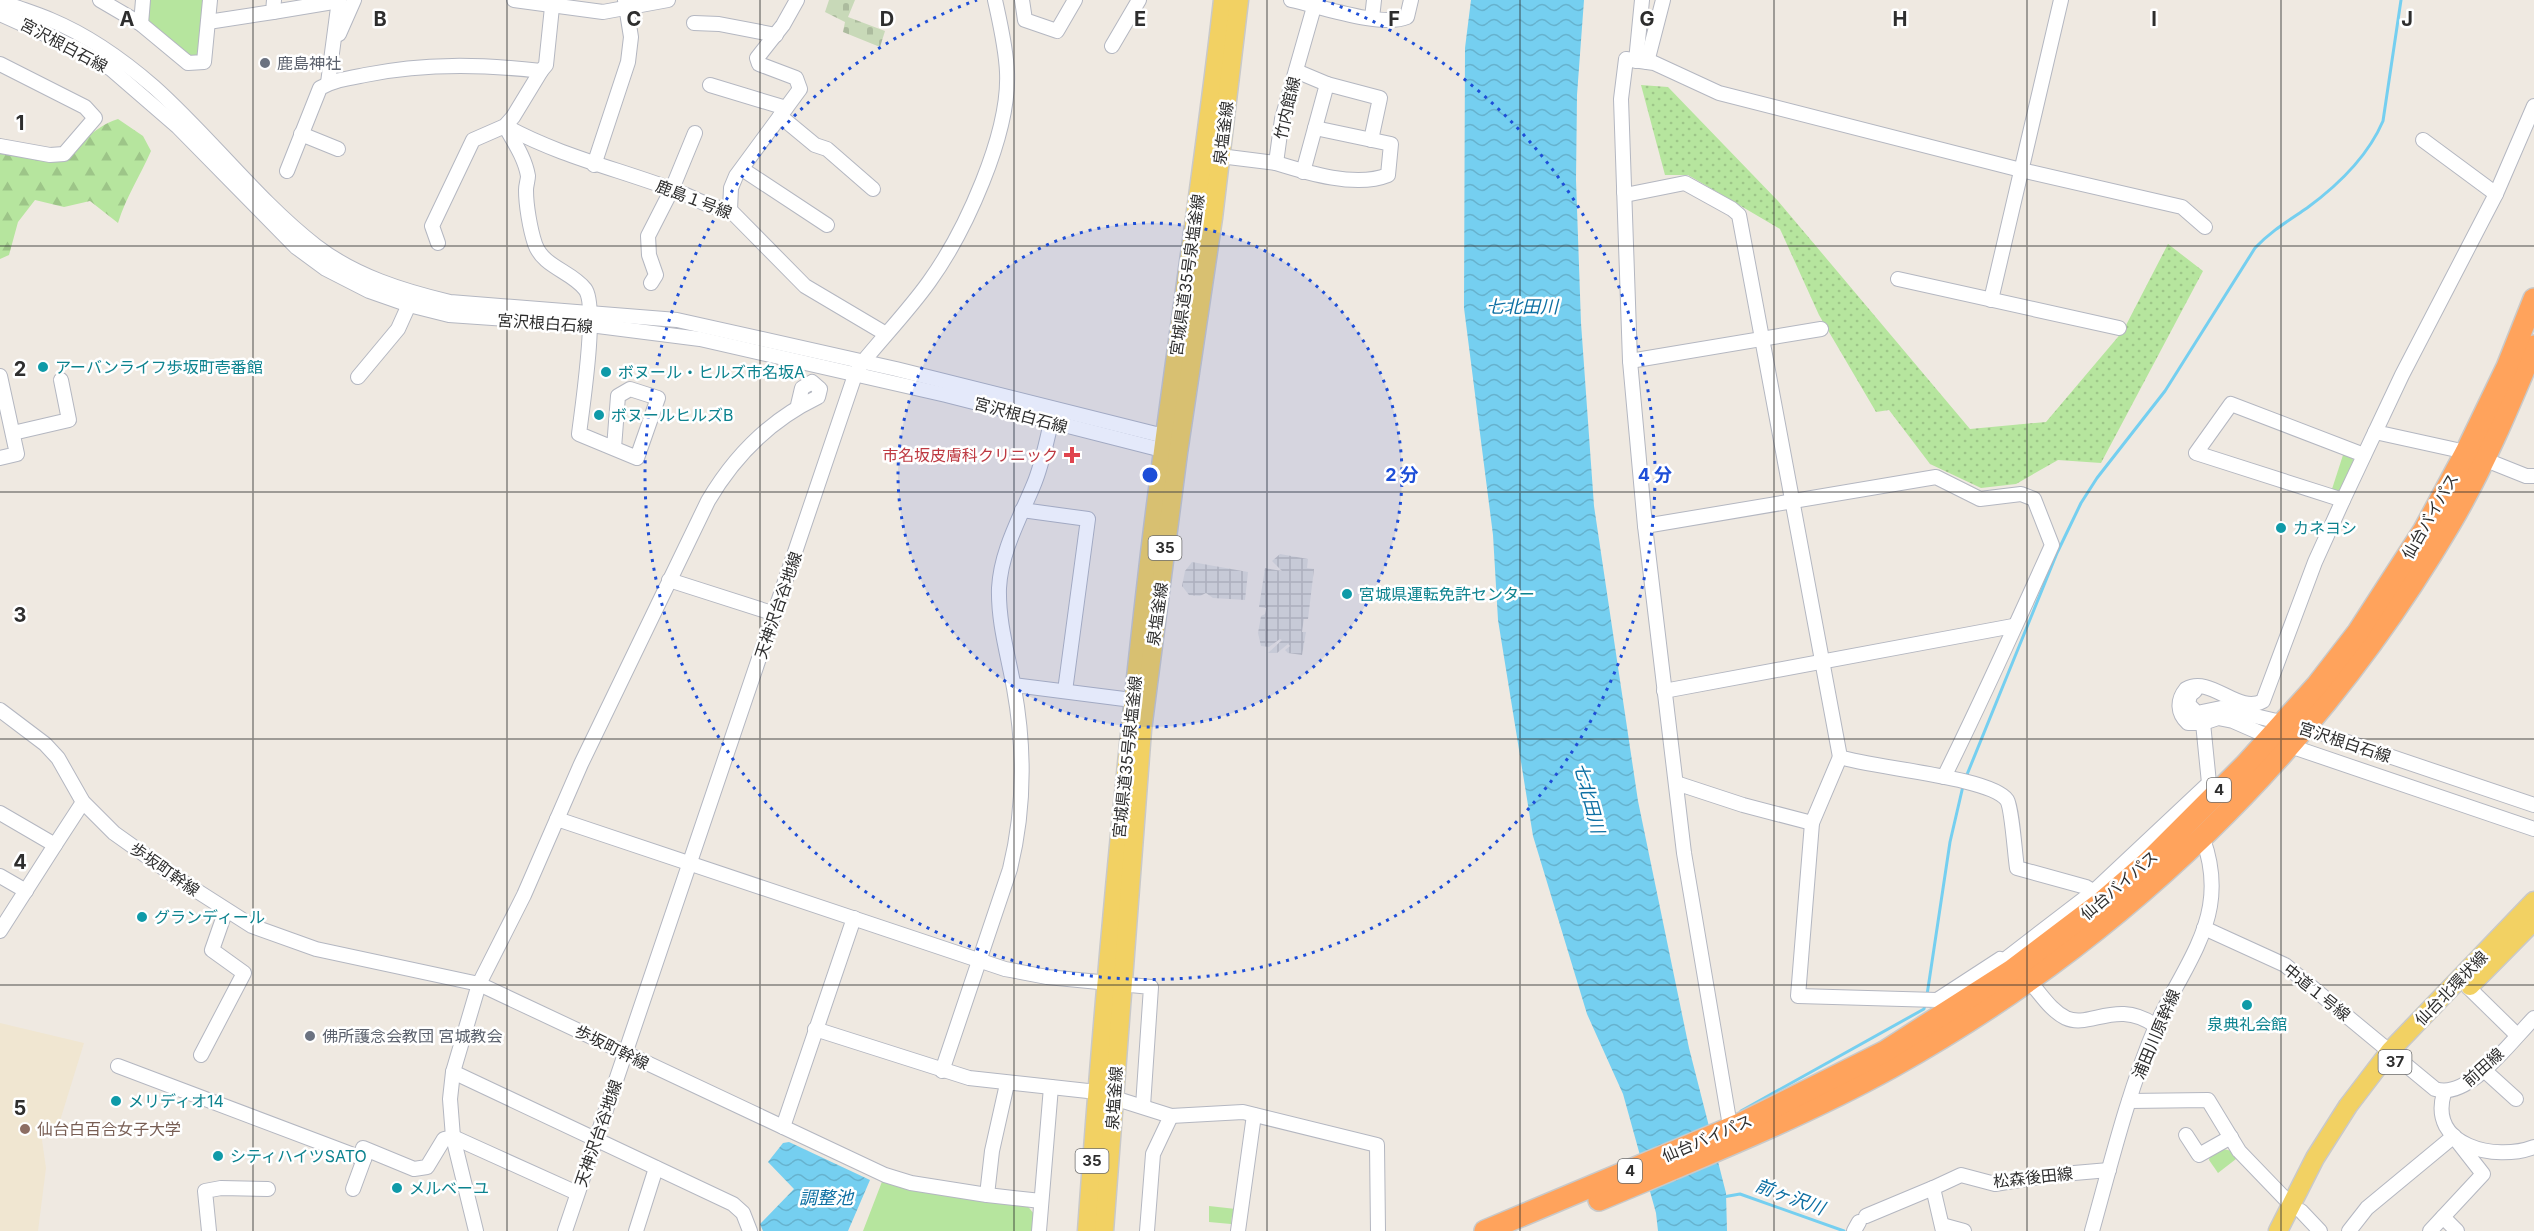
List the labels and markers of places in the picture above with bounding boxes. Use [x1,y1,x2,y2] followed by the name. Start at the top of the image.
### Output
[277,53,341,73] place label: 鹿島神社
[258,56,272,70] marker: 鹿島神社
[55,357,263,377] place label: アーバンライフ歩坂町壱番館
[36,360,50,374] marker: アーバンライフ歩坂町壱番館
[618,362,805,382] place label: ボヌール・ヒルズ市名坂A
[599,365,613,379] marker: ボヌール・ヒルズ市名坂A
[611,405,733,425] place label: ボヌールヒルズB
[592,408,606,422] marker: ボヌールヒルズB
[882,445,1058,465] place label: 市名坂皮膚科クリニック
[1063,446,1081,464] marker: 市名坂皮膚科クリニック
[1140,465,1160,485] centre of rings
[2293,518,2357,538] place label: カネヨシ
[2274,521,2288,535] marker: カネヨシ
[1359,584,1535,604] place label: 宮城県運転免許センター
[1340,587,1354,601] marker: 宮城県運転免許センター
[154,907,265,927] place label: グランディール
[135,910,149,924] marker: グランディール
[2240,998,2254,1012] marker: 泉典礼会館
[2207,1014,2287,1034] place label: 泉典礼会館
[322,1026,503,1046] place label: 佛所護念会教団 宮城教会
[303,1029,317,1043] marker: 佛所護念会教団 宮城教会
[128,1091,224,1111] place label: メリディオ14
[109,1094,123,1108] marker: メリディオ14
[37,1119,181,1139] place label: 仙台白百合女子大学
[18,1122,32,1136] marker: 仙台白百合女子大学
[230,1146,367,1166] place label: シティハイツSATO
[211,1149,225,1163] marker: シティハイツSATO
[409,1178,489,1198] place label: メルベーユ
[390,1181,404,1195] marker: メルベーユ

